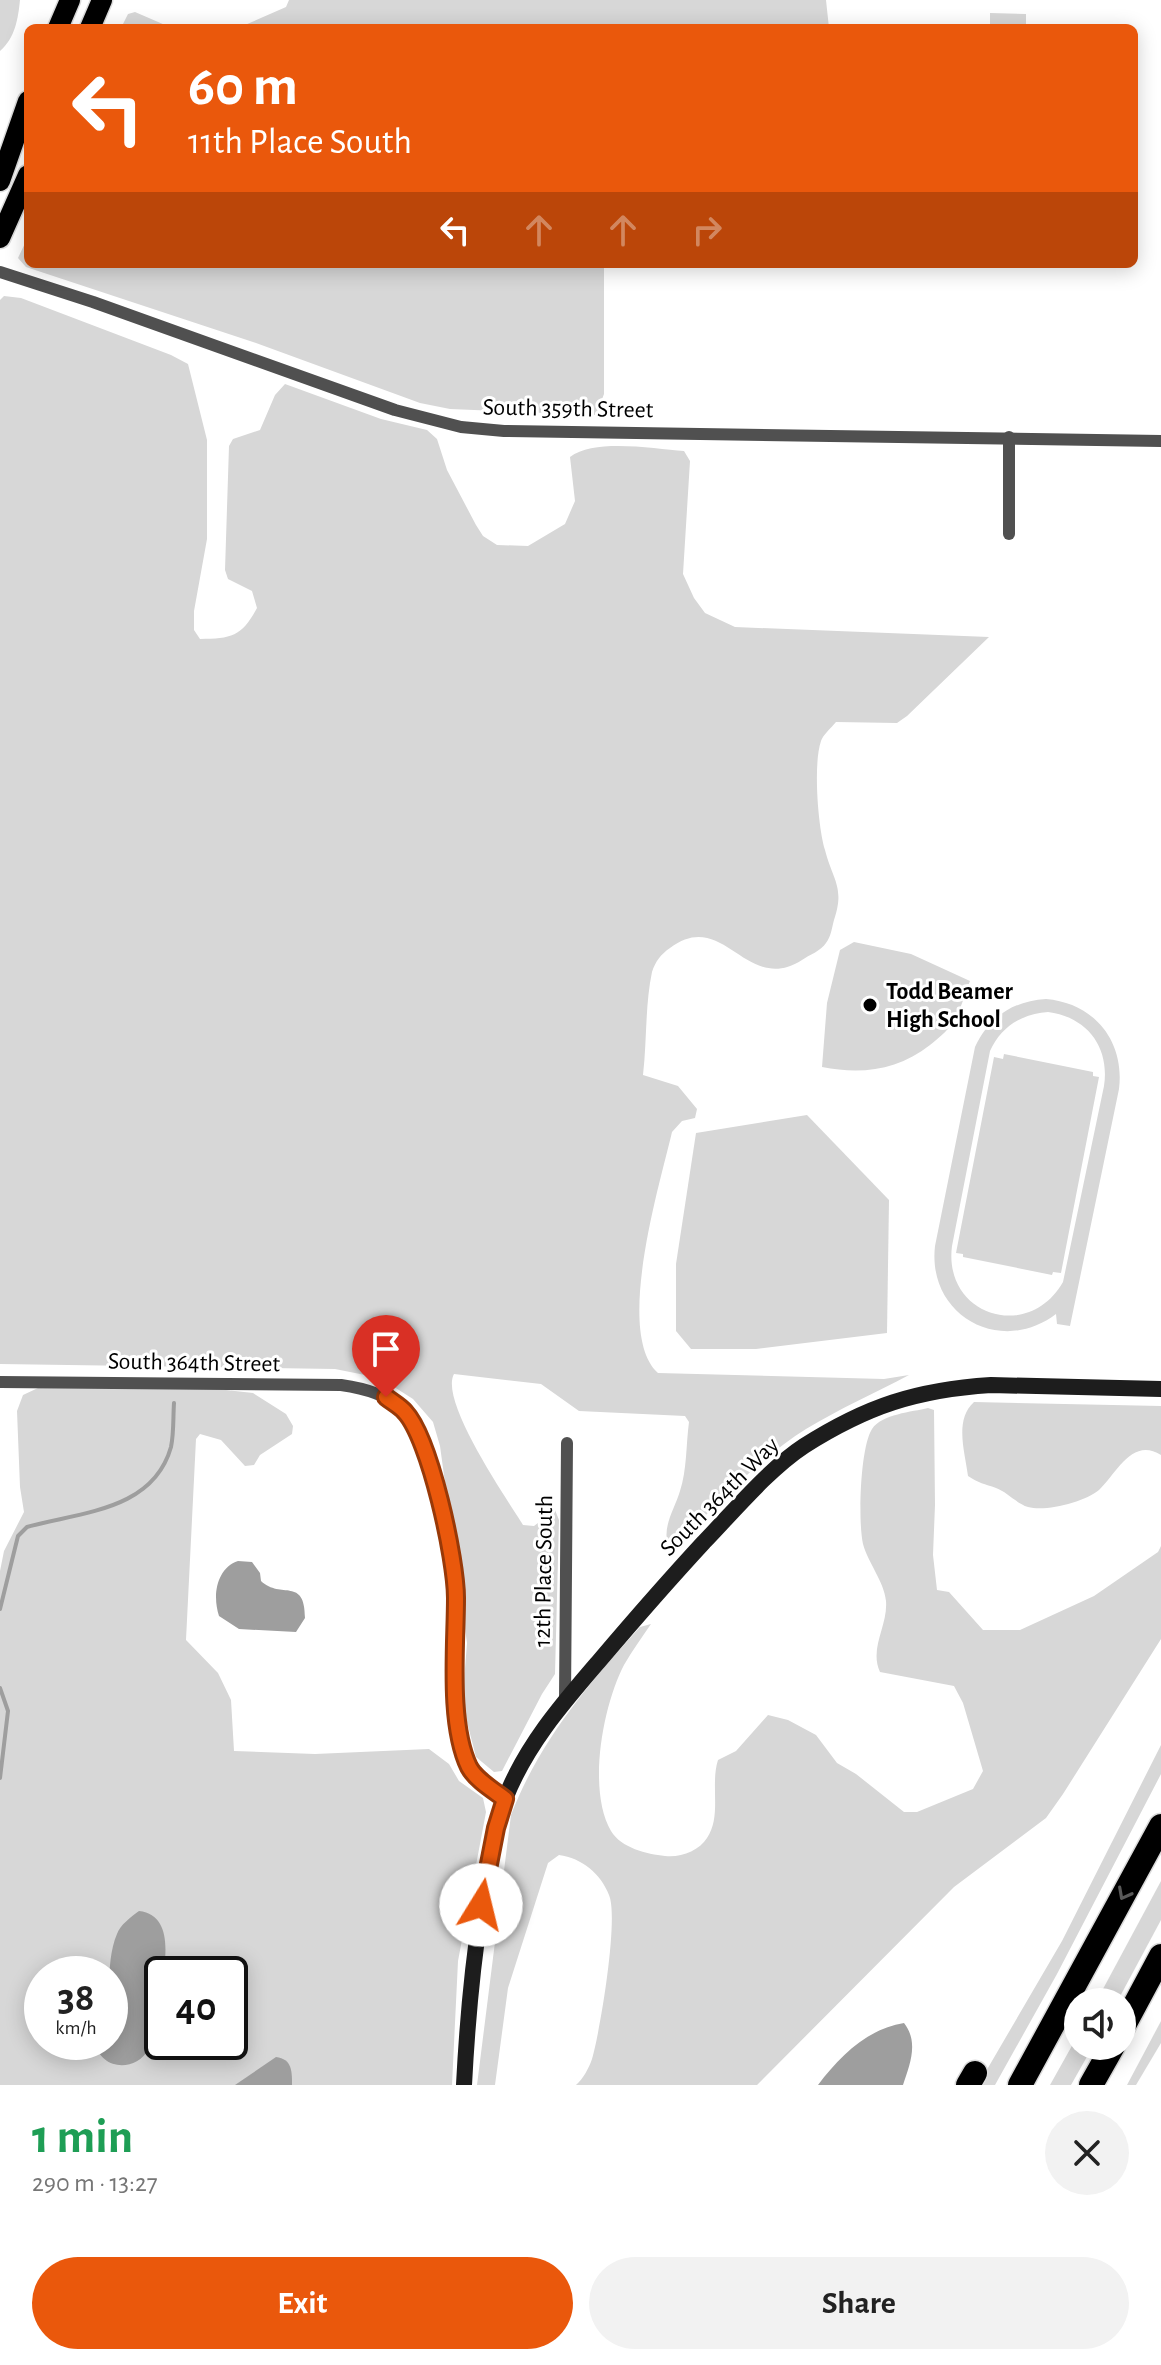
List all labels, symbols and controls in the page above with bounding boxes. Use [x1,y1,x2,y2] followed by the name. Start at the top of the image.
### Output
[56,56,160,160] icon: left
[188,59,298,115] text: 60 m
[188,124,412,160] text: 11th Place South
[433,208,477,252] icon: left
[517,208,561,252] icon: ahead
[601,208,645,252] icon: ahead
[685,208,729,252] icon: right
[482,396,654,422] street label: South 359th Street
[886,980,1013,1032] place label: Todd Beamer High School
[861,996,879,1014] marker: Todd Beamer High School
[352,1315,420,1397] pin
[364,1327,408,1371] icon: arrive
[108,1349,281,1377] street label: South 364th Street
[656,1433,784,1561] street label: South 364th Way
[531,1495,557,1647] street label: 12th Place South
[439,1863,523,1947] position arrow
[1118,1885,1134,1900] one-way arrow
[144,1956,248,2060] speed limit sign: 40
[58,1978,94,2018] text: 38
[1064,1988,1136,2060] map controls
[1064,1988,1136,2060] button: sound
[55,2018,97,2038] text: km/h
[1045,2111,1129,2195] button: close
[32,2114,133,2162] text: 1 min
[32,2170,158,2196] text: 290 m · 13:27
[32,2257,573,2349] button: Exit
[589,2257,1129,2349] button: Share

